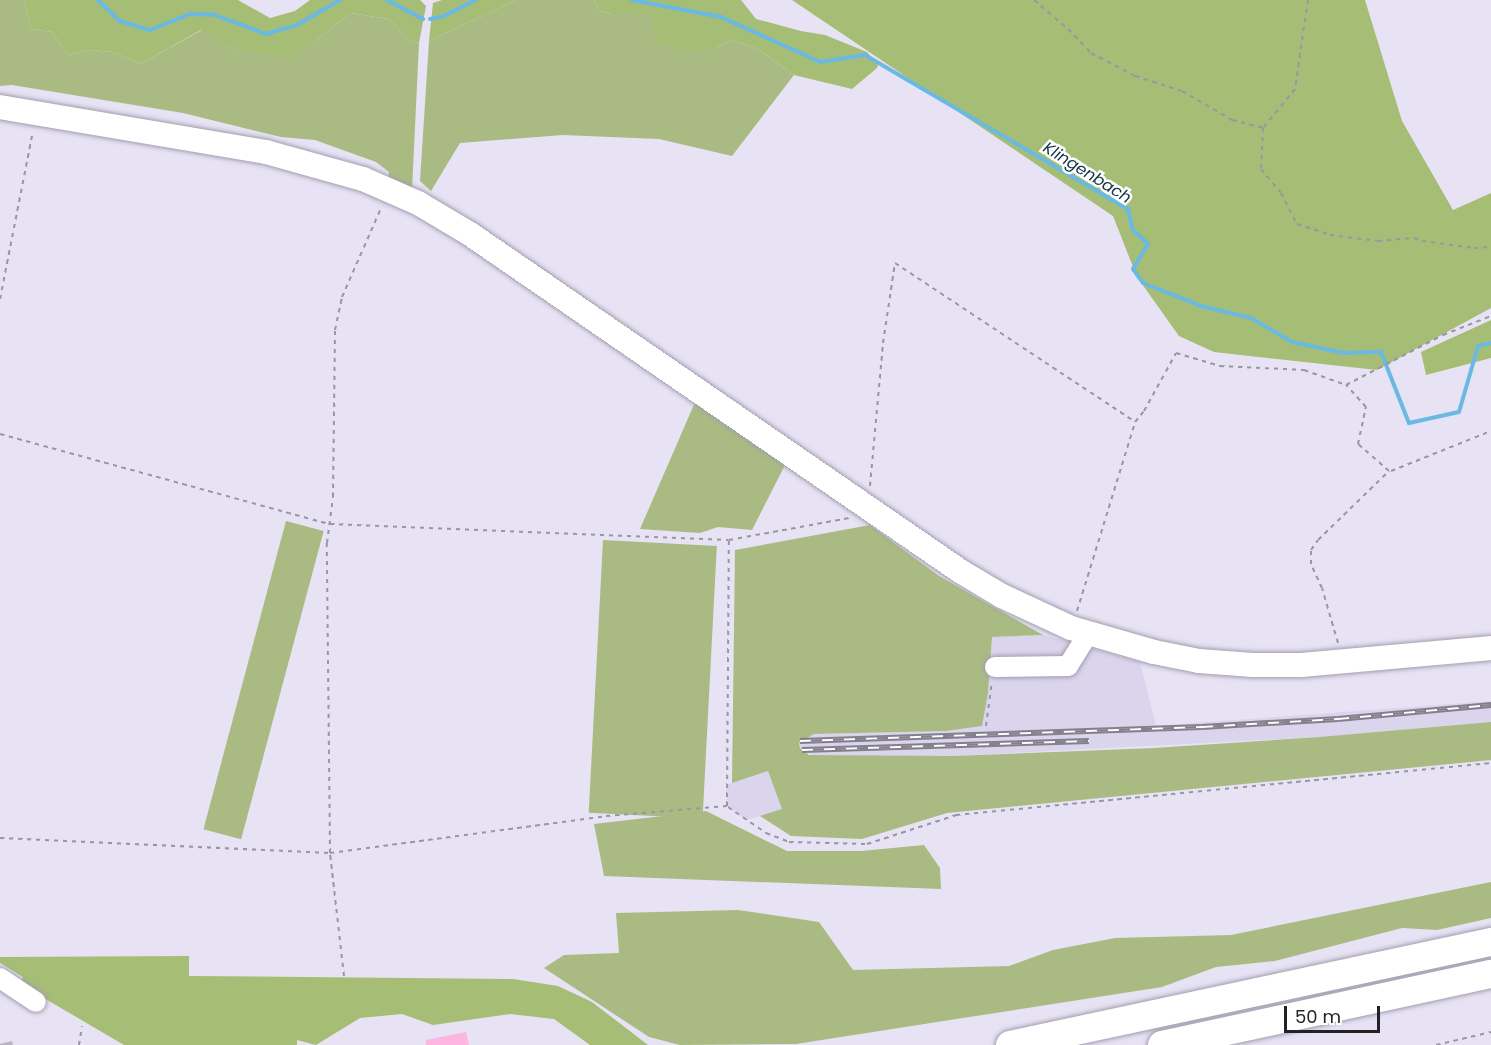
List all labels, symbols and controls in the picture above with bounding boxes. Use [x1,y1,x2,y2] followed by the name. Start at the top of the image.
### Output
[1039,138,1135,208] water label: Klingenbach
[1287,994,1383,1032] scale bar
[1295,1004,1341,1029] text: 50 m

